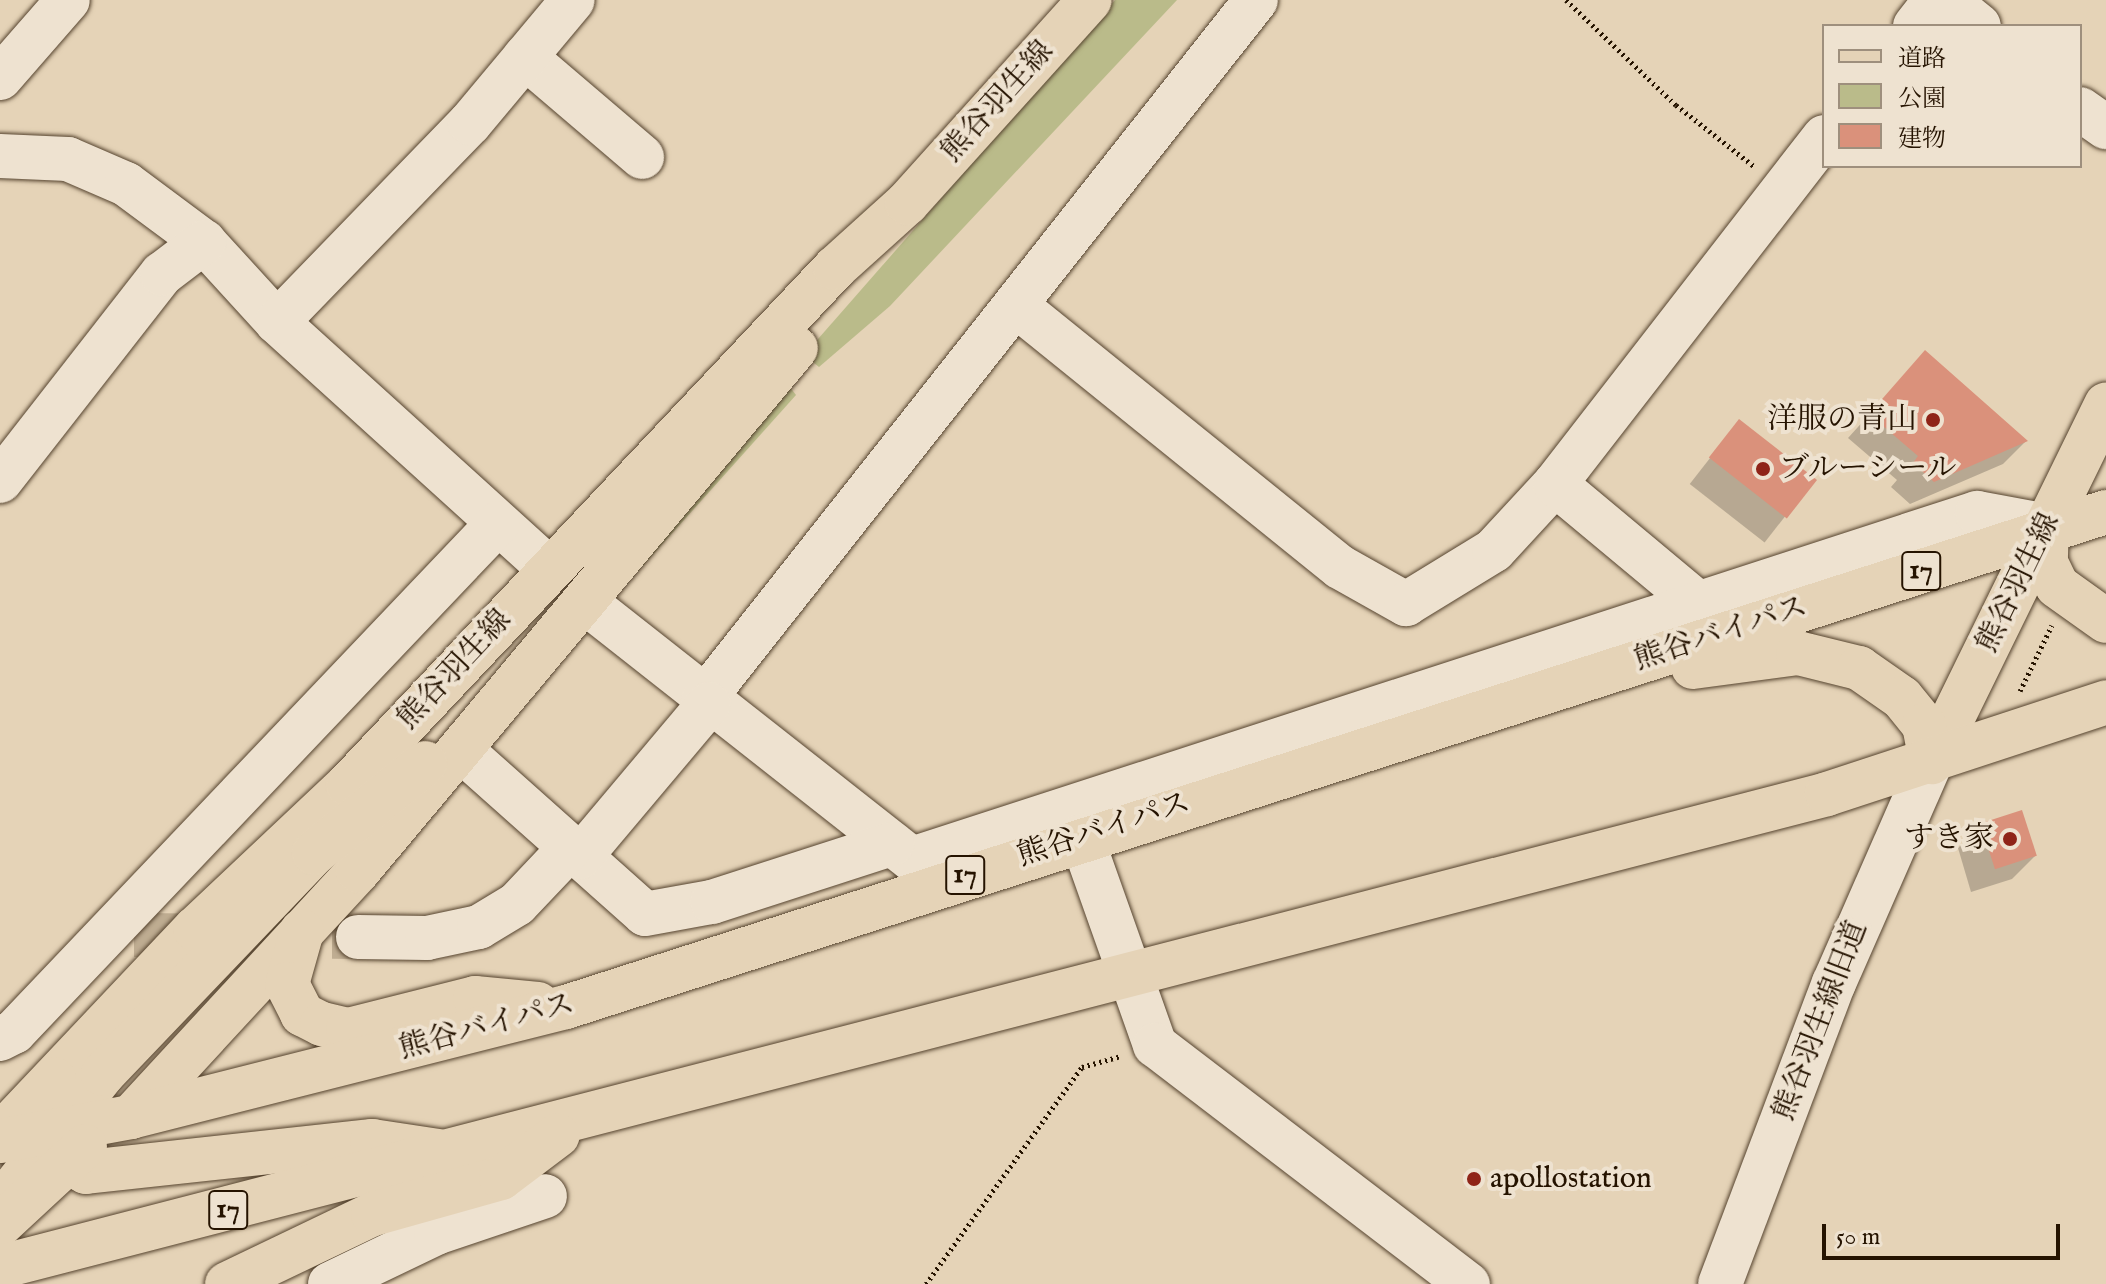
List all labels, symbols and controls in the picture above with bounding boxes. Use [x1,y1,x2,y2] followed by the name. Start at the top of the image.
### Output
[1822,24,2082,168] legend
[934,34,1062,170] street label: 熊谷羽生線
[1898,44,1946,75] text: 道路
[1898,84,1946,115] text: 公園
[1898,124,1946,155] text: 建物
[1767,402,1917,438] place label: 洋服の青山
[1924,411,1942,429] marker: 洋服の青山
[1779,451,1959,487] place label: ブルーシール
[1754,460,1772,478] marker: ブルーシール
[1970,508,2068,658] street label: 熊谷羽生線
[1901,547,1941,595] road number: 17
[1630,589,1812,679] street label: 熊谷バイパス
[391,603,519,737] street label: 熊谷羽生線
[1013,785,1195,875] street label: 熊谷バイパス
[1904,821,1994,857] place label: すき家
[2001,830,2019,848] marker: すき家
[945,851,985,899] road number: 17
[1767,917,1875,1125] street label: 熊谷羽生線旧道
[395,986,579,1068] street label: 熊谷バイパス
[1490,1161,1652,1197] place label: apollostation
[1465,1170,1483,1188] marker: apollostation
[208,1186,248,1234] road number: 17
[1826,1208,2064,1258] scale bar
[1836,1222,1880,1253] text: 50 m

